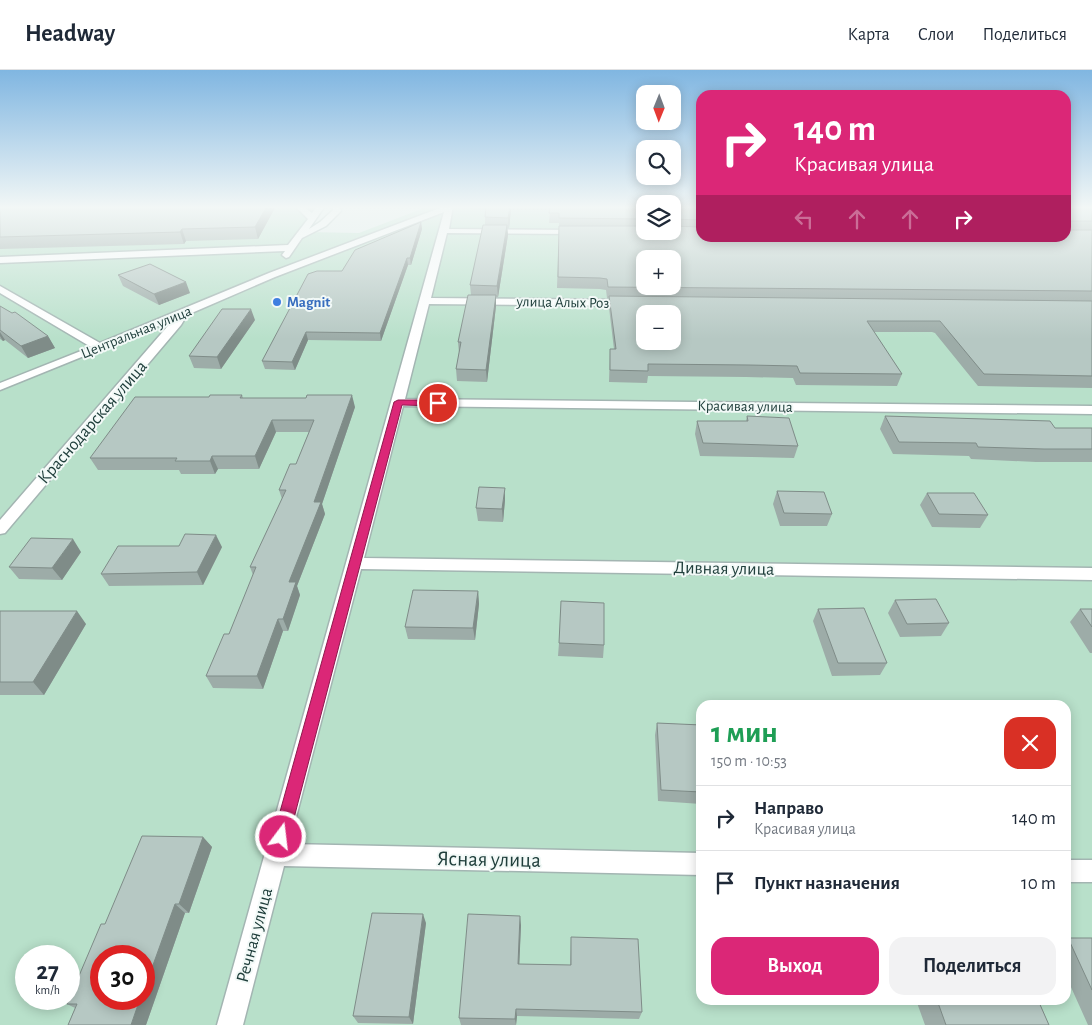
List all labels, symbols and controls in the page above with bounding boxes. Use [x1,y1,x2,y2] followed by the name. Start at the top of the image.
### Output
[25,22,115,46] text: Headway
[848,26,890,44] text: Карта
[918,26,954,44] text: Слои
[982,26,1067,44] text: Поделиться
[636,85,681,130] north arrow
[636,85,681,350] map controls
[711,110,776,175] icon: right
[794,112,876,147] text: 140 m
[636,140,681,185] button: search
[794,153,934,175] text: Красивая улица
[636,195,681,240] button: layers
[790,205,818,233] icon: left
[843,205,871,233] icon: ahead
[896,205,924,233] icon: ahead
[949,205,977,233] icon: right
[636,250,681,295] button: +
[515,294,610,311] street label: улица Алых Роз
[287,295,330,310] place label: Magnit
[271,296,283,308] marker: Magnit
[79,303,194,362] street label: Центральная улица
[636,305,681,350] button: −
[35,358,151,488] street label: Краснодарская улица
[417,382,459,424] pin
[424,389,452,417] icon: arrive
[697,398,793,415] street label: Красивая улица
[673,559,775,579] street label: Дивная улица
[1004,717,1056,769] button: close
[711,718,778,748] text: 1 мин
[711,753,787,769] text: 150 m · 10:53
[754,799,824,818] text: Направо
[711,804,739,832] icon: right
[1012,809,1056,828] text: 140 m
[254,810,306,862] position arrow
[754,821,856,837] text: Красивая улица
[437,848,541,871] street label: Ясная улица
[711,869,739,897] icon: arrive
[754,874,900,893] text: Пункт назначения
[1021,874,1056,893] text: 10 m
[234,886,276,985] street label: Речная улица
[711,937,879,995] button: Выход
[889,937,1056,995] button: Поделиться
[90,945,155,1010] speed limit sign: 30
[36,959,59,984] text: 27
[35,984,60,996] text: km/h

